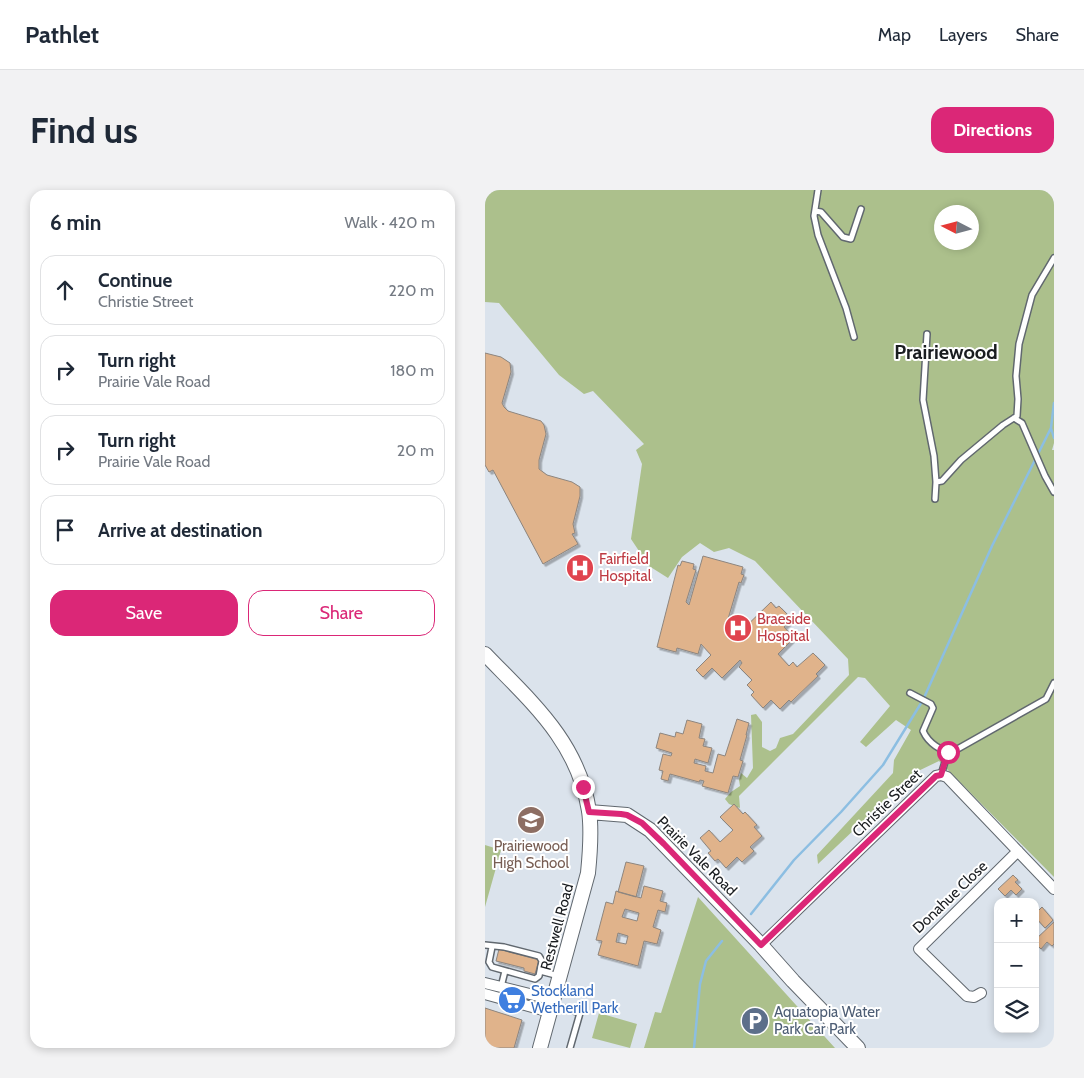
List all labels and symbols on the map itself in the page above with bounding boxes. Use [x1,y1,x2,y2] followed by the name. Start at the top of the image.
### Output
[934,205,979,250] north arrow
[894,340,998,364] district label: Prairiewood
[599,550,652,585] place label: Fairfield Hospital
[565,553,595,583] hospital icon: Fairfield Hospital
[757,610,811,645] place label: Braeside Hospital
[723,613,753,643] hospital icon: Braeside Hospital
[937,741,960,764] route start
[849,765,925,841] street label: Christie Street
[572,776,595,799] route end
[516,805,546,835] school or university icon: Prairiewood High School
[653,812,741,900] street label: Prairie Vale Road
[493,837,570,872] place label: Prairiewood High School
[909,857,991,937] street label: Donahue Close
[537,882,577,972] street label: Restwell Road
[531,982,619,1017] place label: Stockland Wetherill Park
[497,985,527,1015] supermarket icon: Stockland Wetherill Park
[774,1003,880,1038] place label: Aquatopia Water Park Car Park
[740,1006,770,1036] parking icon: Aquatopia Water Park Car Park

